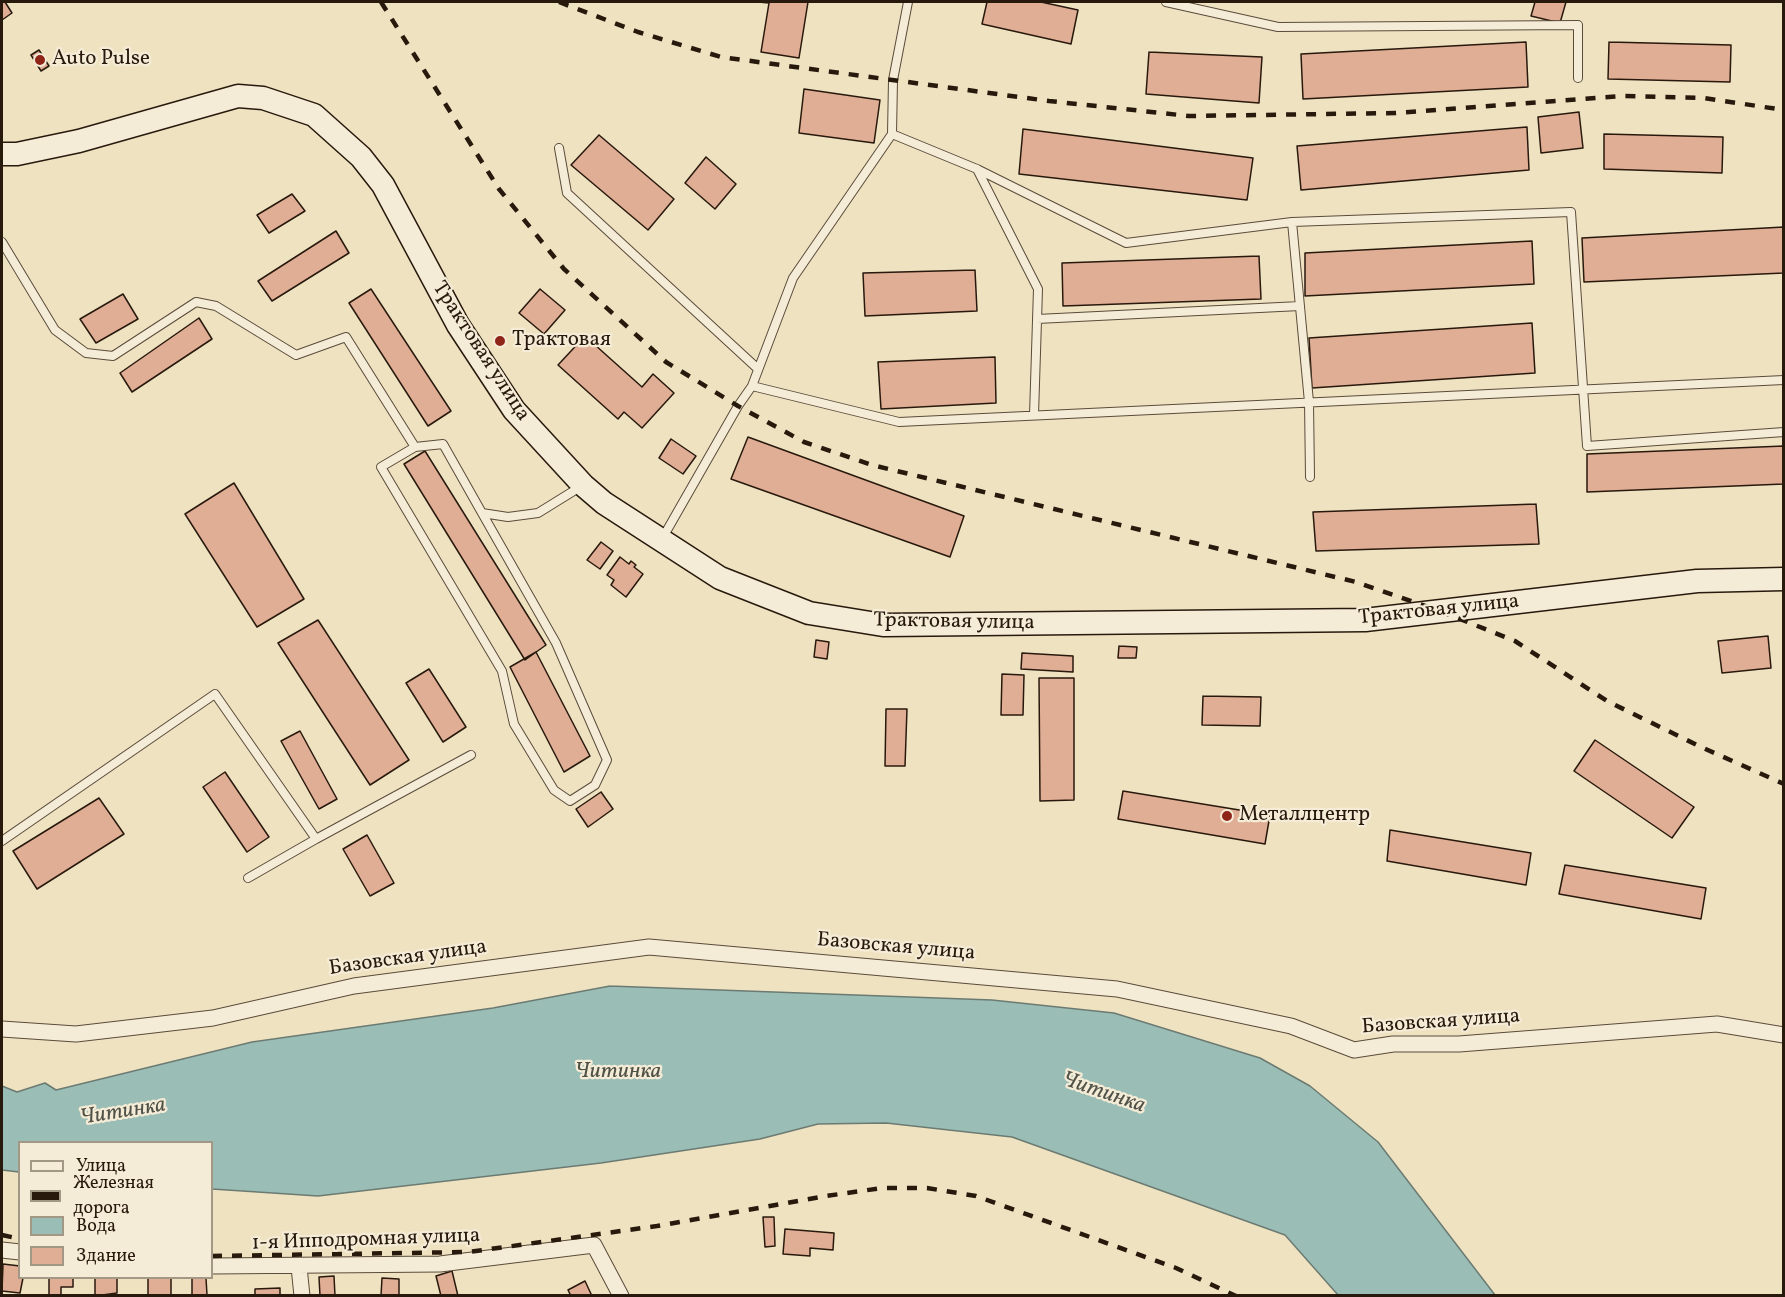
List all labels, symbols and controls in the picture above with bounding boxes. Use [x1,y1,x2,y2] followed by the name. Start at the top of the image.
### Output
[52,47,150,73] place label: Auto Pulse
[33,53,47,67] marker: Auto Pulse
[425,277,535,427] street label: Трактовая улица
[512,328,611,354] place label: Трактовая
[493,334,507,348] marker: Трактовая
[1357,590,1521,632] street label: Трактовая улица
[873,609,1035,637] street label: Трактовая улица
[1239,803,1370,829] place label: Металлцентр
[1220,809,1234,823] marker: Металлцентр
[816,929,976,967] street label: Базовская улица
[328,935,488,983] street label: Базовская улица
[1361,1005,1521,1041] street label: Базовская улица
[575,1060,661,1086] water label: Читинка
[1058,1067,1148,1121] water label: Читинка
[78,1093,168,1133] water label: Читинка
[18,1141,213,1279] legend
[76,1154,126,1179] text: Улица
[73,1171,154,1221] text: Железная дорога
[76,1214,116,1239] text: Вода
[251,1224,481,1258] street label: 1-я Ипподромная улица
[76,1244,136,1269] text: Здание

